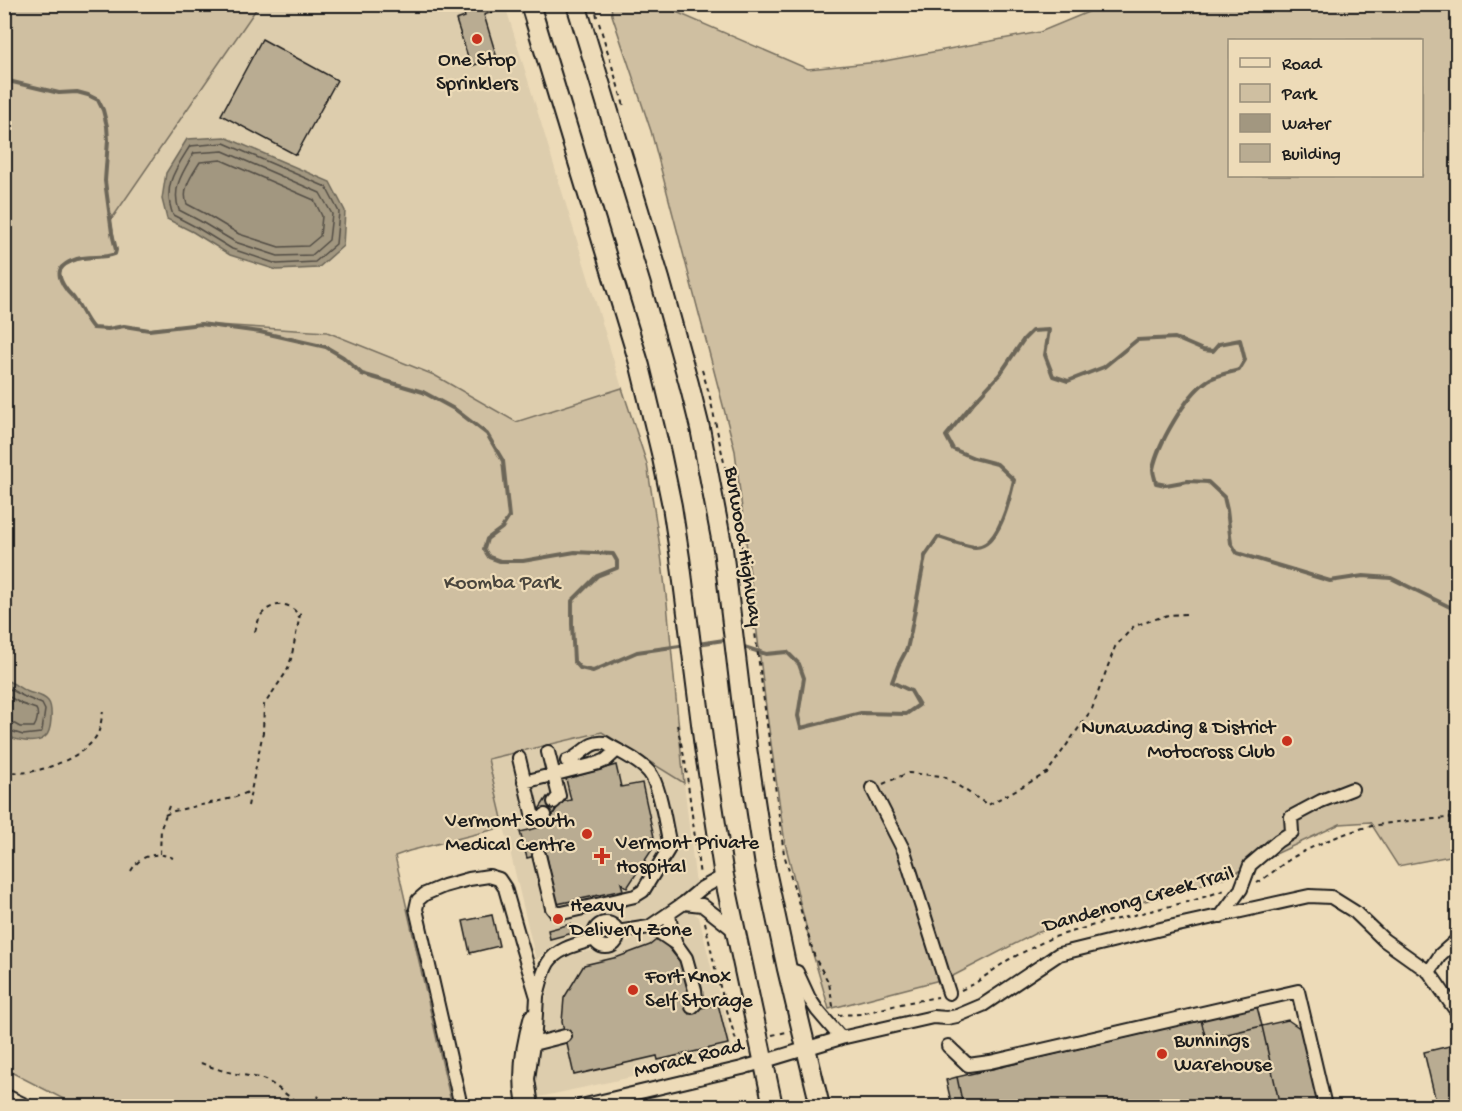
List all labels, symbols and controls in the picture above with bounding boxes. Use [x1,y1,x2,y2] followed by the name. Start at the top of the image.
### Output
[470,32,484,46] marker: One Stop Sprinklers
[1228,39,1423,177] legend
[436,49,519,98] place label: One Stop Sprinklers
[1282,55,1323,76] text: Road
[1281,85,1318,106] text: Park
[1282,115,1332,136] text: Water
[1281,145,1341,166] text: Building
[717,464,767,629] street label: Burwood Highway
[444,572,563,597] park label: Koomba Park
[1081,717,1277,766] place label: Nunawading & District Motocross Club
[1280,734,1294,748] marker: Nunawading & District Motocross Club
[444,810,576,859] place label: Vermont South Medical Centre
[580,827,594,841] marker: Vermont South Medical Centre
[615,832,760,881] place label: Vermont Private Hospital
[593,847,611,865] marker: Vermont Private Hospital
[1039,862,1237,941] street label: Dandenong Creek Trail
[568,895,693,944] place label: Heavy Delivery Zone
[551,912,565,926] marker: Heavy Delivery Zone
[644,966,754,1015] place label: Fort Knox Self Storage
[626,983,640,997] marker: Fort Knox Self Storage
[1173,1030,1274,1079] place label: Bunnings Warehouse
[632,1034,748,1086] street label: Morack Road
[1155,1047,1169,1061] marker: Bunnings Warehouse

